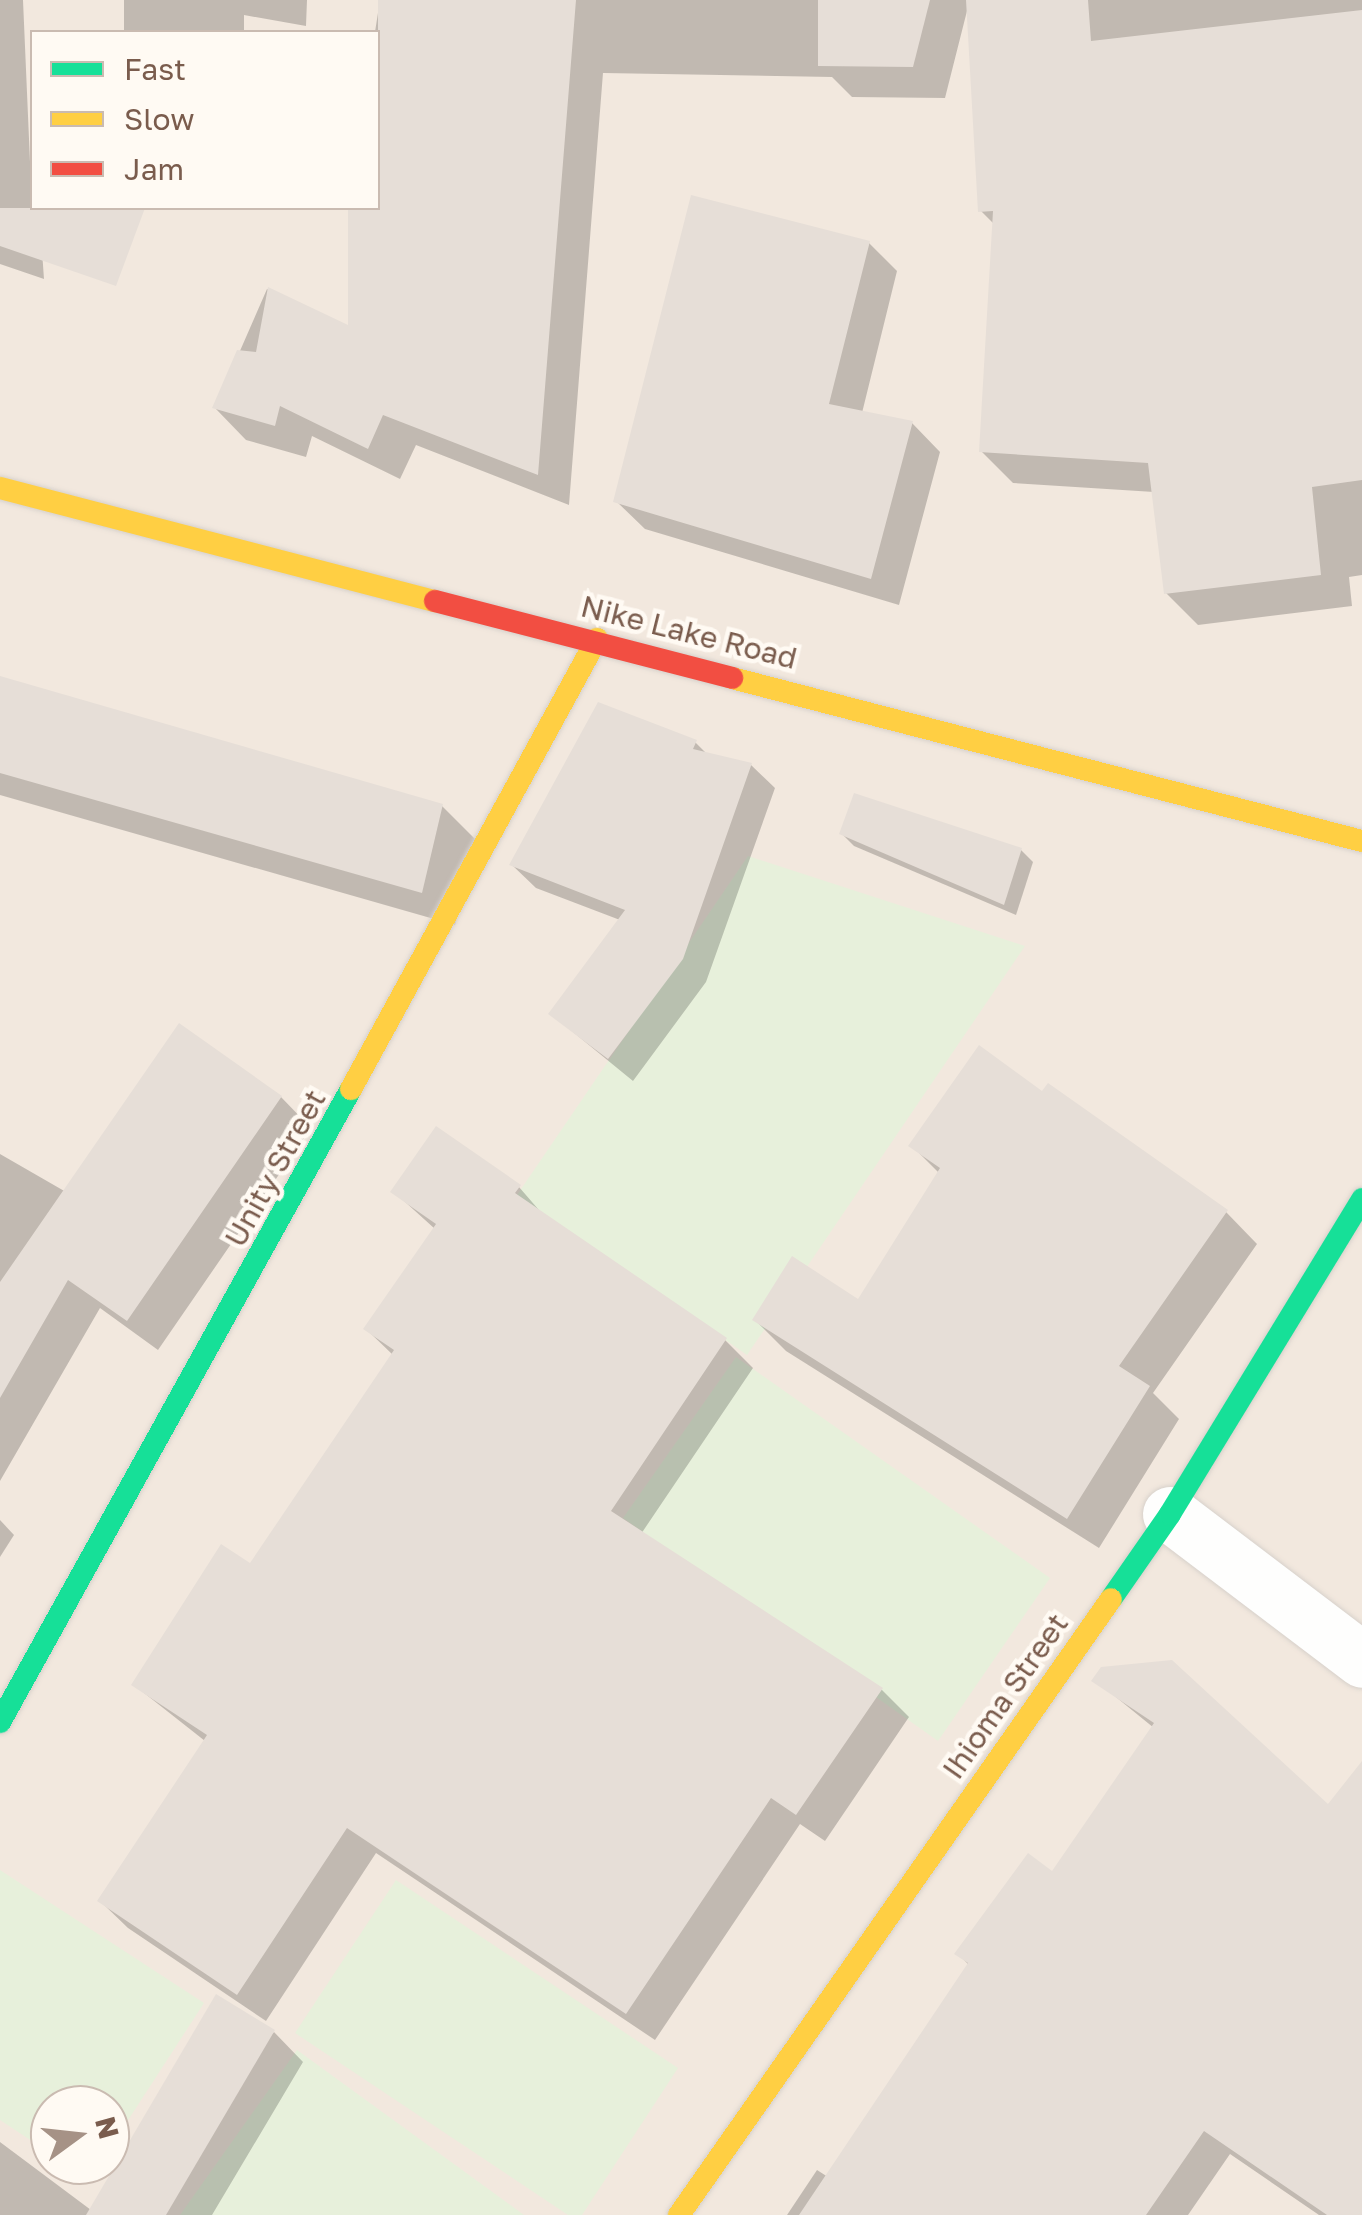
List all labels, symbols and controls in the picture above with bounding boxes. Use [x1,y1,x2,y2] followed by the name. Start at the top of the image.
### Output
[30,30,380,210] legend
[124,51,186,87] text: Fast
[124,101,195,137] text: Slow
[124,151,184,187] text: Jam
[577,588,801,676] street label: Nike Lake Road
[217,1083,333,1253] street label: Unity Street
[935,1606,1075,1786] street label: Ihioma Street
[30,2085,130,2185] north arrow
[89,2113,126,2142] text: N

